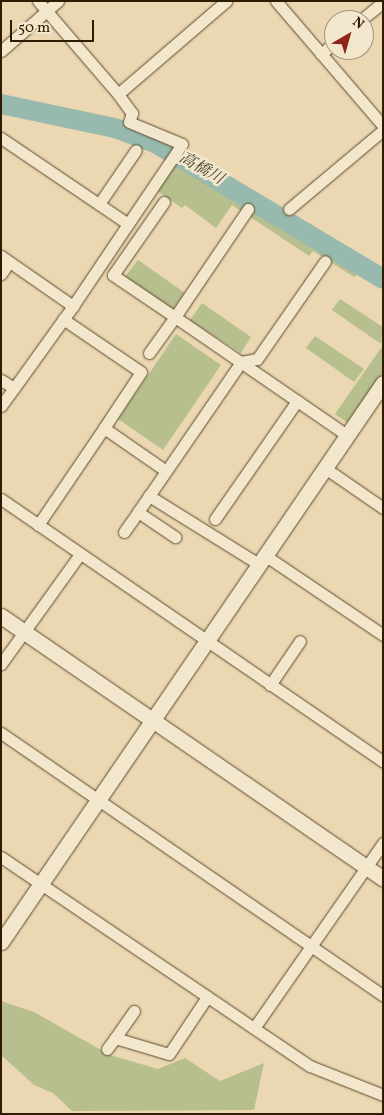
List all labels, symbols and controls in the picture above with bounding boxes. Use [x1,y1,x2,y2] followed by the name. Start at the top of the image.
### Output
[12,10,96,42] scale bar
[324,10,374,60] north arrow
[348,13,368,34] text: N
[18,18,50,39] text: 50 m
[175,149,227,189] water label: 高橋川

